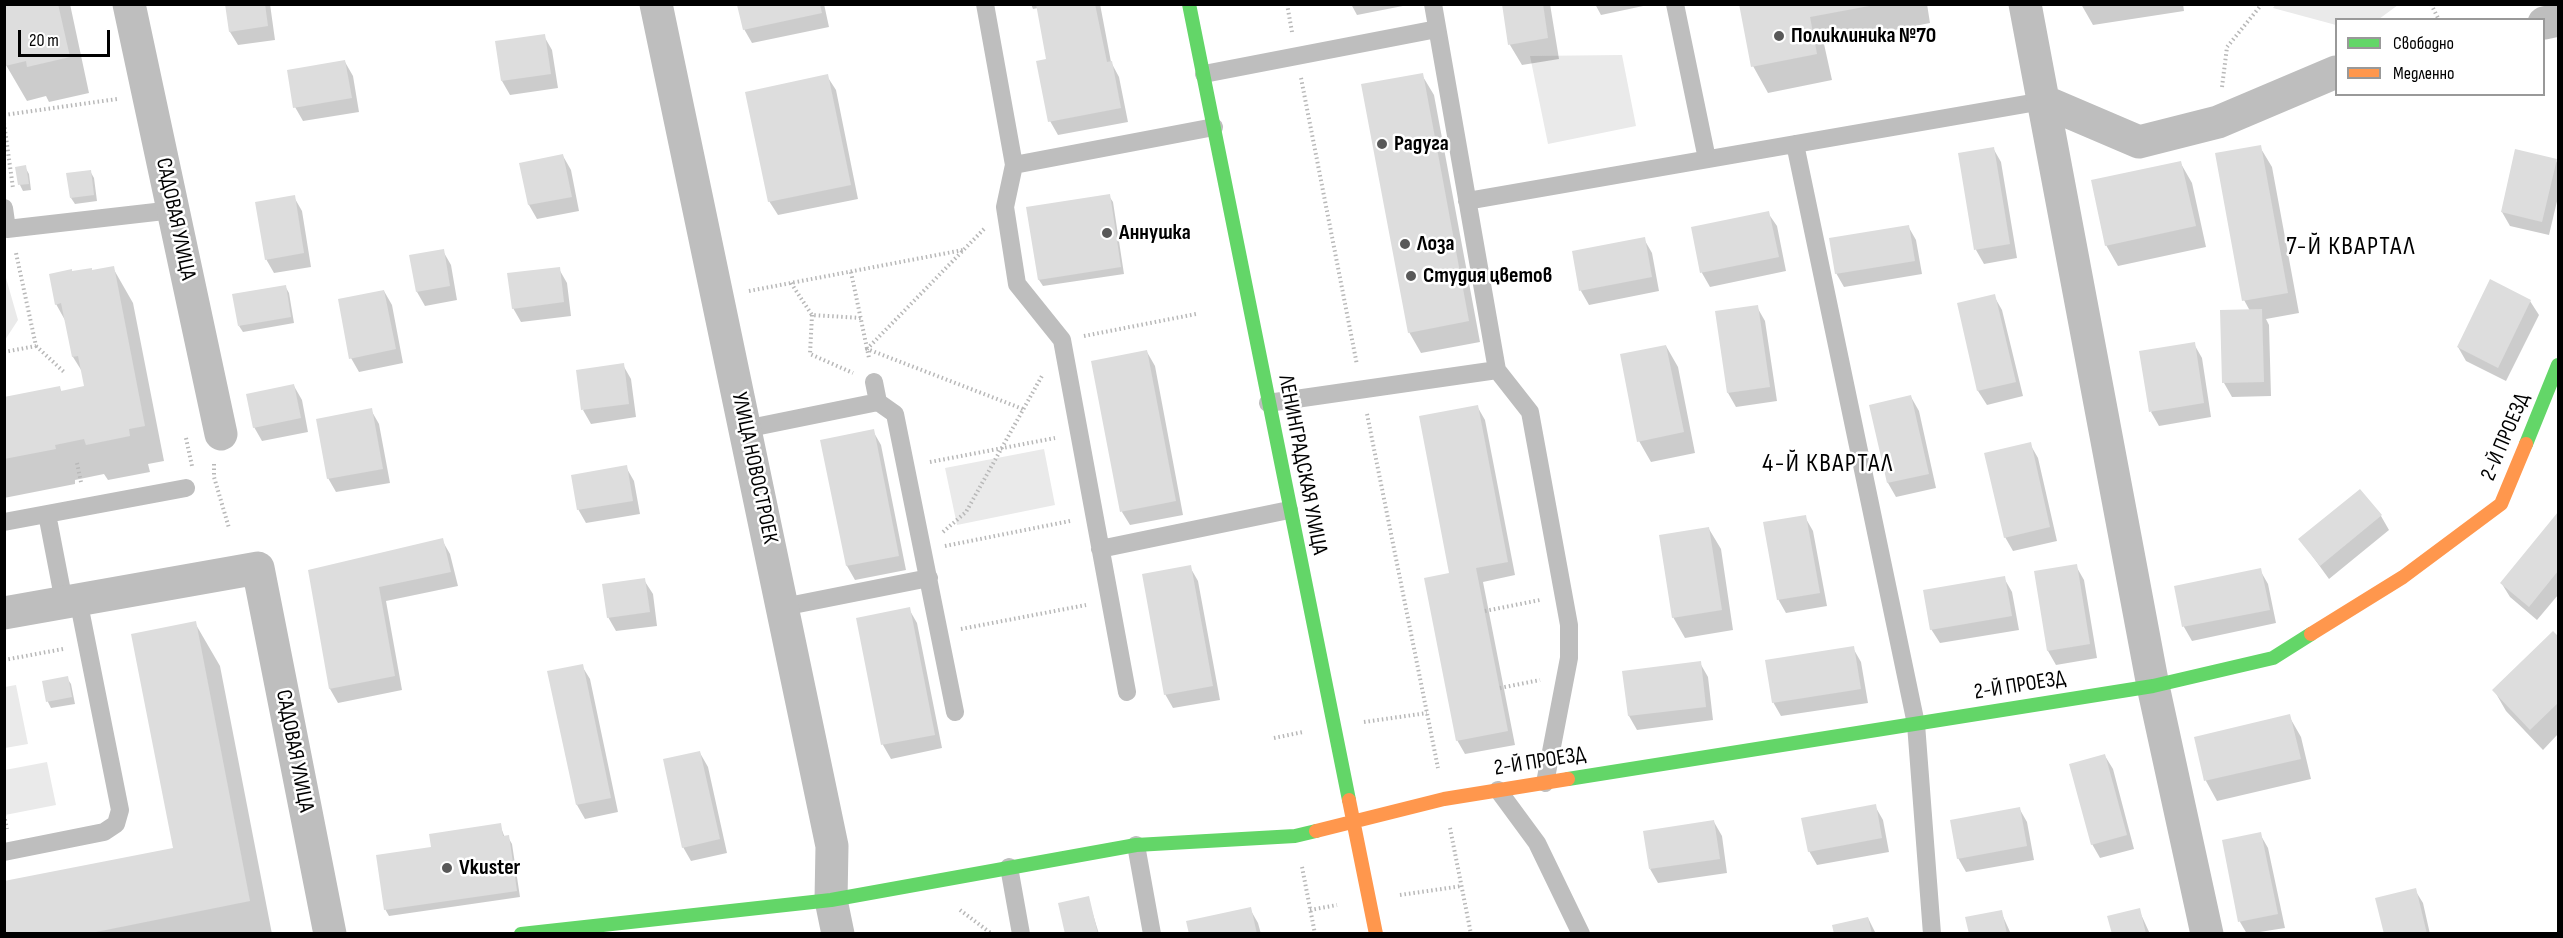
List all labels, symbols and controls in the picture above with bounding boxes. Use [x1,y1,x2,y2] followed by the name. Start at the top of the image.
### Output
[21,18,112,56] scale bar
[2335,18,2545,96] legend
[1791,23,1936,49] place label: Поликлиника №70
[1772,29,1786,43] marker: Поликлиника №70
[29,30,59,51] text: 20 m
[2393,33,2454,54] text: Свободно
[2393,63,2455,84] text: Медленно
[1394,131,1449,157] place label: Радуга
[1375,137,1389,151] marker: Радуга
[149,156,201,282] street label: САДОВАЯ УЛИЦА
[1119,220,1191,246] place label: Аннушка
[1100,226,1114,240] marker: Аннушка
[1417,231,1455,257] place label: Лоза
[2286,231,2416,263] district label: 7-Й КВАРТАЛ
[1398,237,1412,251] marker: Лоза
[1423,263,1552,289] place label: Студия цветов
[1404,269,1418,283] marker: Студия цветов
[1272,373,1332,557] street label: ЛЕНИНГРАДСКАЯ УЛИЦА
[2476,389,2536,485] street label: 2-Й ПРОЕЗД
[725,390,783,546] street label: УЛИЦА НОВОСТРОЕК
[1762,448,1894,480] district label: 4-Й КВАРТАЛ
[1972,666,2068,706] street label: 2-Й ПРОЕЗД
[269,688,319,814] street label: САДОВАЯ УЛИЦА
[1492,742,1588,782] street label: 2-Й ПРОЕЗД
[459,855,520,881] place label: Vkuster
[440,861,454,875] marker: Vkuster

